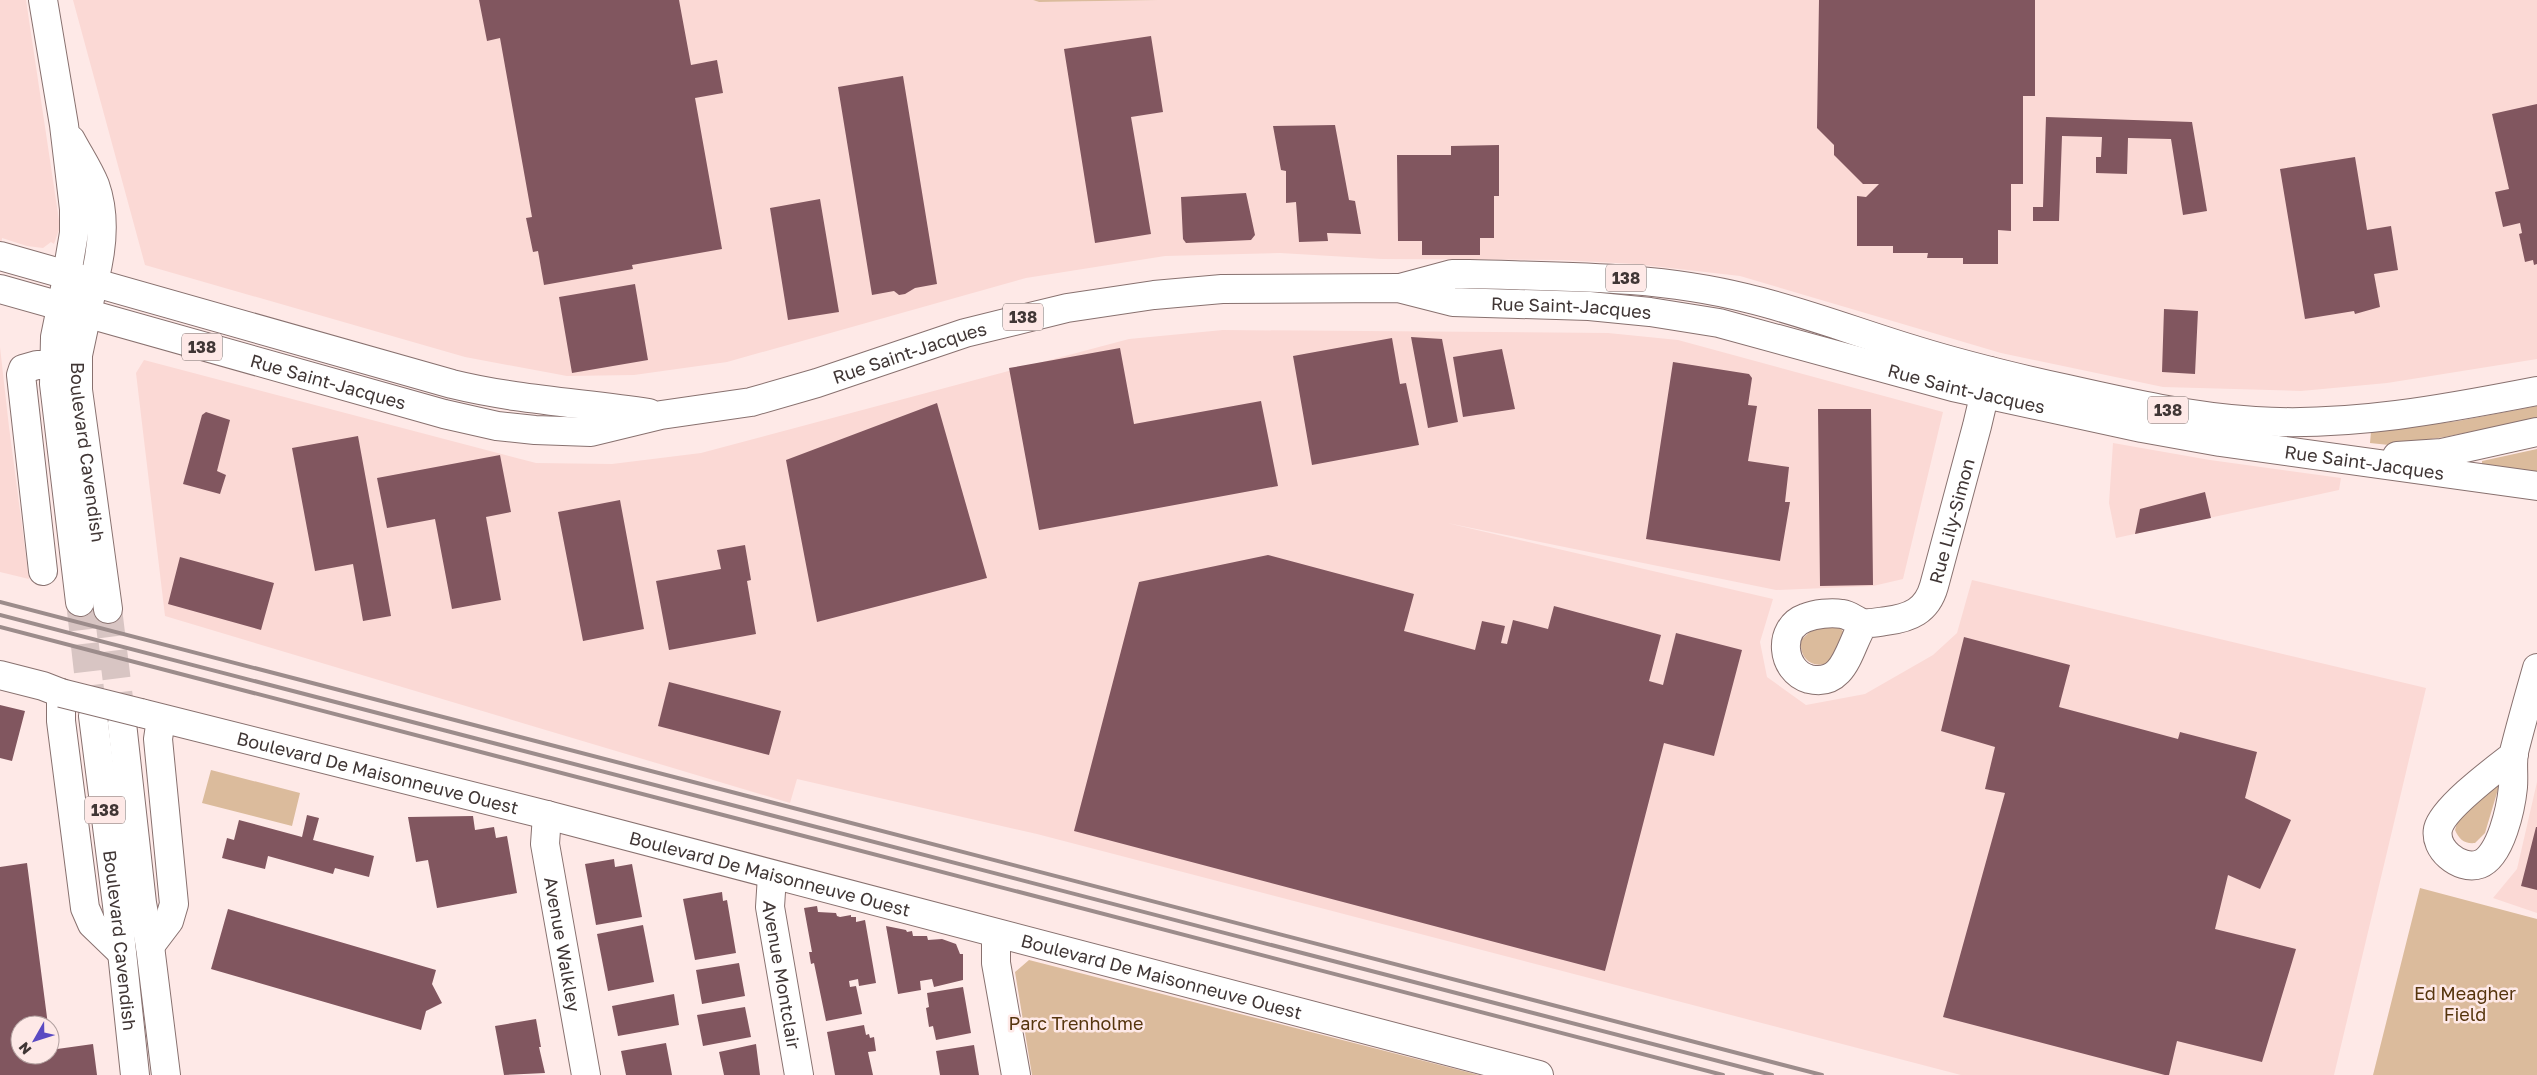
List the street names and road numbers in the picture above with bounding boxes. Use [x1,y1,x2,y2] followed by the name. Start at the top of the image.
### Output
[1606,264,1646,292] road number: 138
[1491,292,1652,323] street label: Rue Saint-Jacques
[1003,304,1043,330] road number: 138
[830,317,989,388] street label: Rue Saint-Jacques
[182,334,222,361] road number: 138
[248,349,409,414] street label: Rue Saint-Jacques
[1886,359,2047,418] street label: Rue Saint-Jacques
[66,362,110,543] street label: Boulevard Cavendish
[2148,396,2188,424] road number: 138
[2283,440,2446,484] street label: Rue Saint-Jacques
[1924,456,1979,586] street label: Rue Lily-Simon
[235,727,521,818] street label: Boulevard De Maisonneuve Ouest
[85,796,125,824] road number: 138
[627,826,913,921] street label: Boulevard De Maisonneuve Ouest
[99,849,141,1032] street label: Boulevard Cavendish
[540,875,586,1014] street label: Avenue Walkley
[759,900,805,1051] street label: Avenue Montclair
[1019,929,1304,1023] street label: Boulevard De Maisonneuve Ouest

